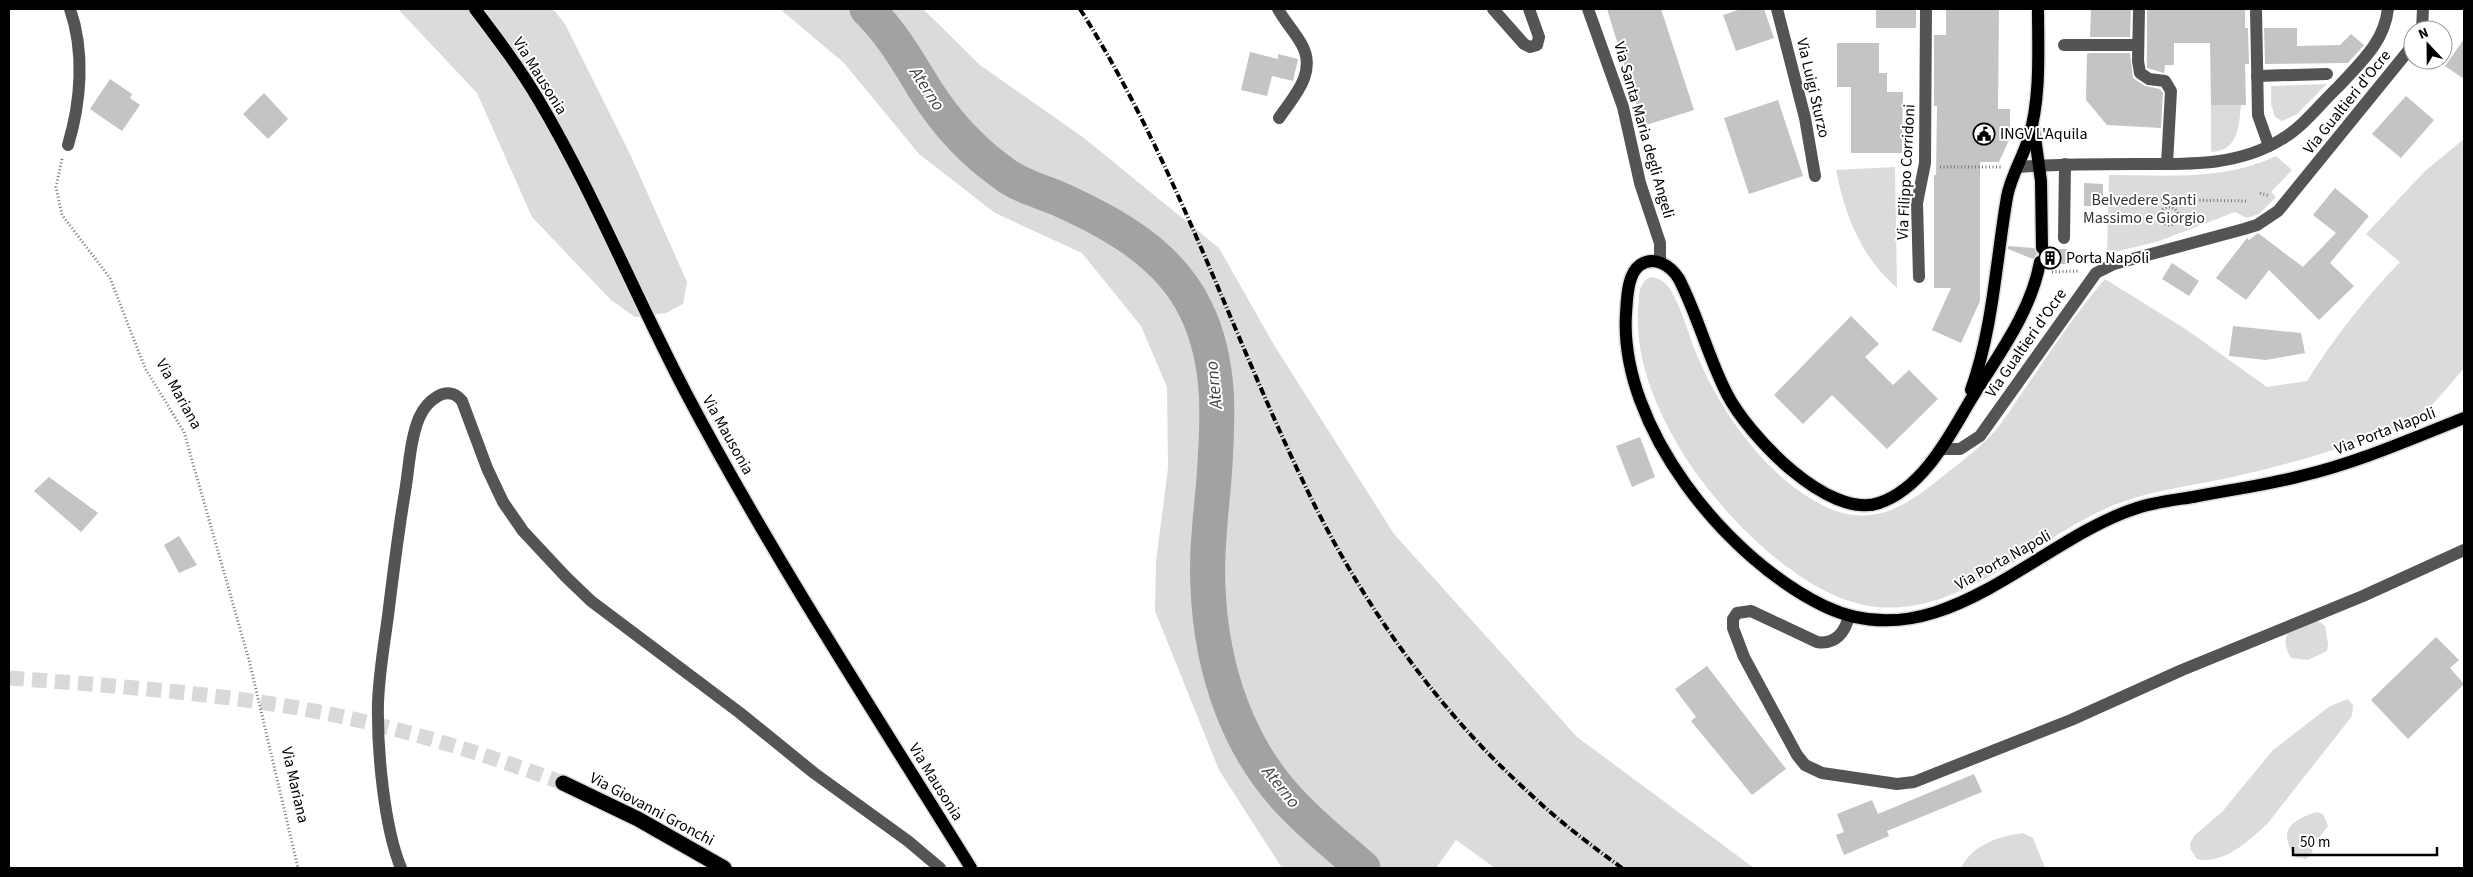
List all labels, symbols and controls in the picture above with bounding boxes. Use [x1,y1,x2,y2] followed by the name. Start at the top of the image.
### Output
[2403,20,2453,70] north arrow
[2415,23,2432,45] text: N
[507,33,573,119] street label: Via Mausonia
[1791,36,1835,140] street label: Via Luigi Sturzo
[1608,39,1680,221] street label: Via Santa Maria degli Angeli
[2298,45,2396,159] street label: Via Gualtieri d'Ocre
[903,61,951,116] water label: Aterno
[1891,104,1921,240] street label: Via Filippo Corridoni
[1972,122,1996,146] public building icon: INGV L'Aquila
[2000,123,2087,145] place label: INGV L'Aquila
[2083,189,2205,229] park label: Belvedere Santi Massimo e Giorgio
[2038,246,2062,270] building icon: Porta Napoli
[2066,247,2149,269] place label: Porta Napoli
[1980,284,2072,402] street label: Via Gualtieri d'Ocre
[151,355,207,433] street label: Via Mariana
[1199,360,1229,411] water label: Aterno
[697,391,759,479] street label: Via Mausonia
[2331,402,2439,460] street label: Via Porta Napoli
[1951,525,2055,595] street label: Via Porta Napoli
[903,739,969,825] street label: Via Mausonia
[276,745,314,825] street label: Via Mariana
[1256,760,1306,814] water label: Aterno
[586,767,718,851] street label: Via Giovanni Gronchi
[2293,824,2437,856] scale bar
[2300,832,2330,853] text: 50 m

